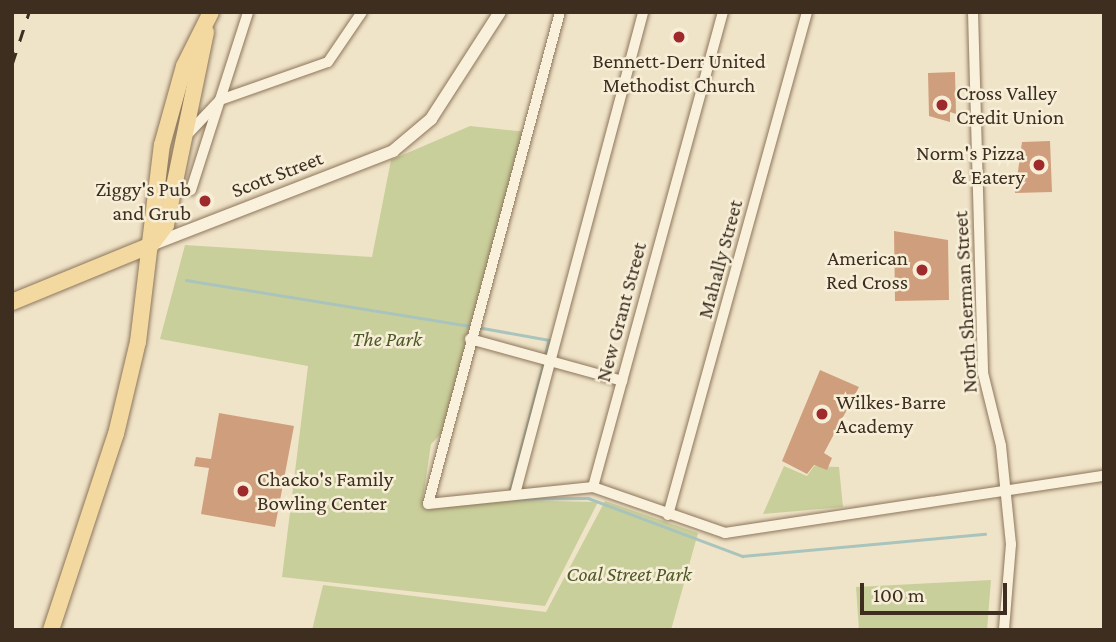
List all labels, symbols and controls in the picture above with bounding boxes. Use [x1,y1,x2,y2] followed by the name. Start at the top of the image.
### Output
[671,29,687,45] marker: Bennett-Derr United Methodist Church
[592,48,766,98] place label: Bennett-Derr United Methodist Church
[956,80,1064,130] place label: Cross Valley Credit Union
[934,97,950,113] marker: Cross Valley Credit Union
[916,140,1025,190] place label: Norm's Pizza & Eatery
[228,145,326,203] street label: Scott Street
[1031,157,1047,173] marker: Norm's Pizza & Eatery
[95,176,191,226] place label: Ziggy's Pub and Grub
[197,193,213,209] marker: Ziggy's Pub and Grub
[692,197,748,321] street label: Mahally Street
[948,210,982,394] street label: North Sherman Street
[590,239,652,385] street label: New Grant Street
[826,245,908,295] place label: American Red Cross
[914,262,930,278] marker: American Red Cross
[352,326,422,352] park label: The Park
[836,389,946,439] place label: Wilkes-Barre Academy
[814,406,830,422] marker: Wilkes-Barre Academy
[257,466,393,516] place label: Chacko's Family Bowling Center
[235,483,251,499] marker: Chacko's Family Bowling Center
[566,561,692,587] park label: Coal Street Park
[864,568,1011,612] scale bar
[873,583,925,607] text: 100 m

